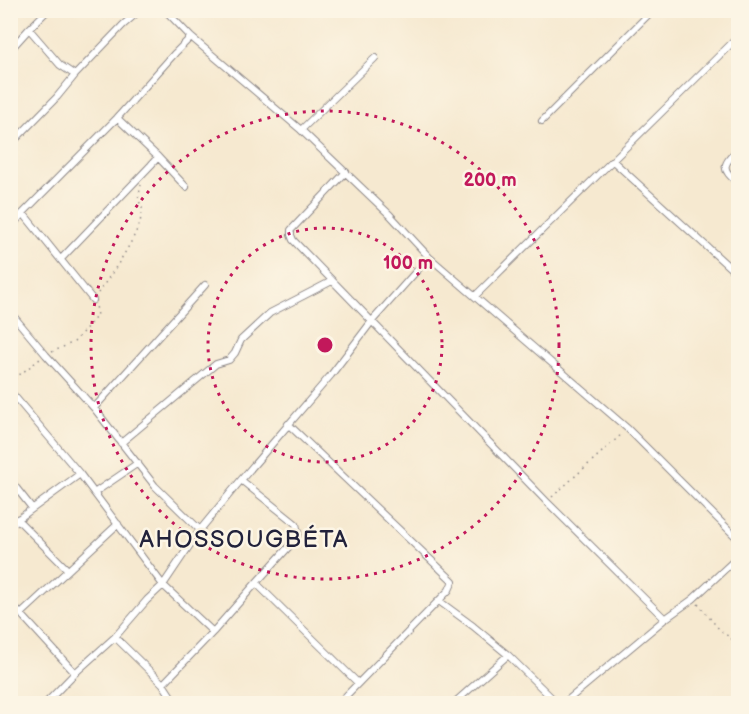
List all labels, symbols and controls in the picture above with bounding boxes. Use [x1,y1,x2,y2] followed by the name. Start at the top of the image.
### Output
[463,170,517,191] text: 200 m
[383,253,433,274] text: 100 m
[315,335,335,355] centre of rings
[139,524,349,554] district label: AHOSSOUGBÉTA

